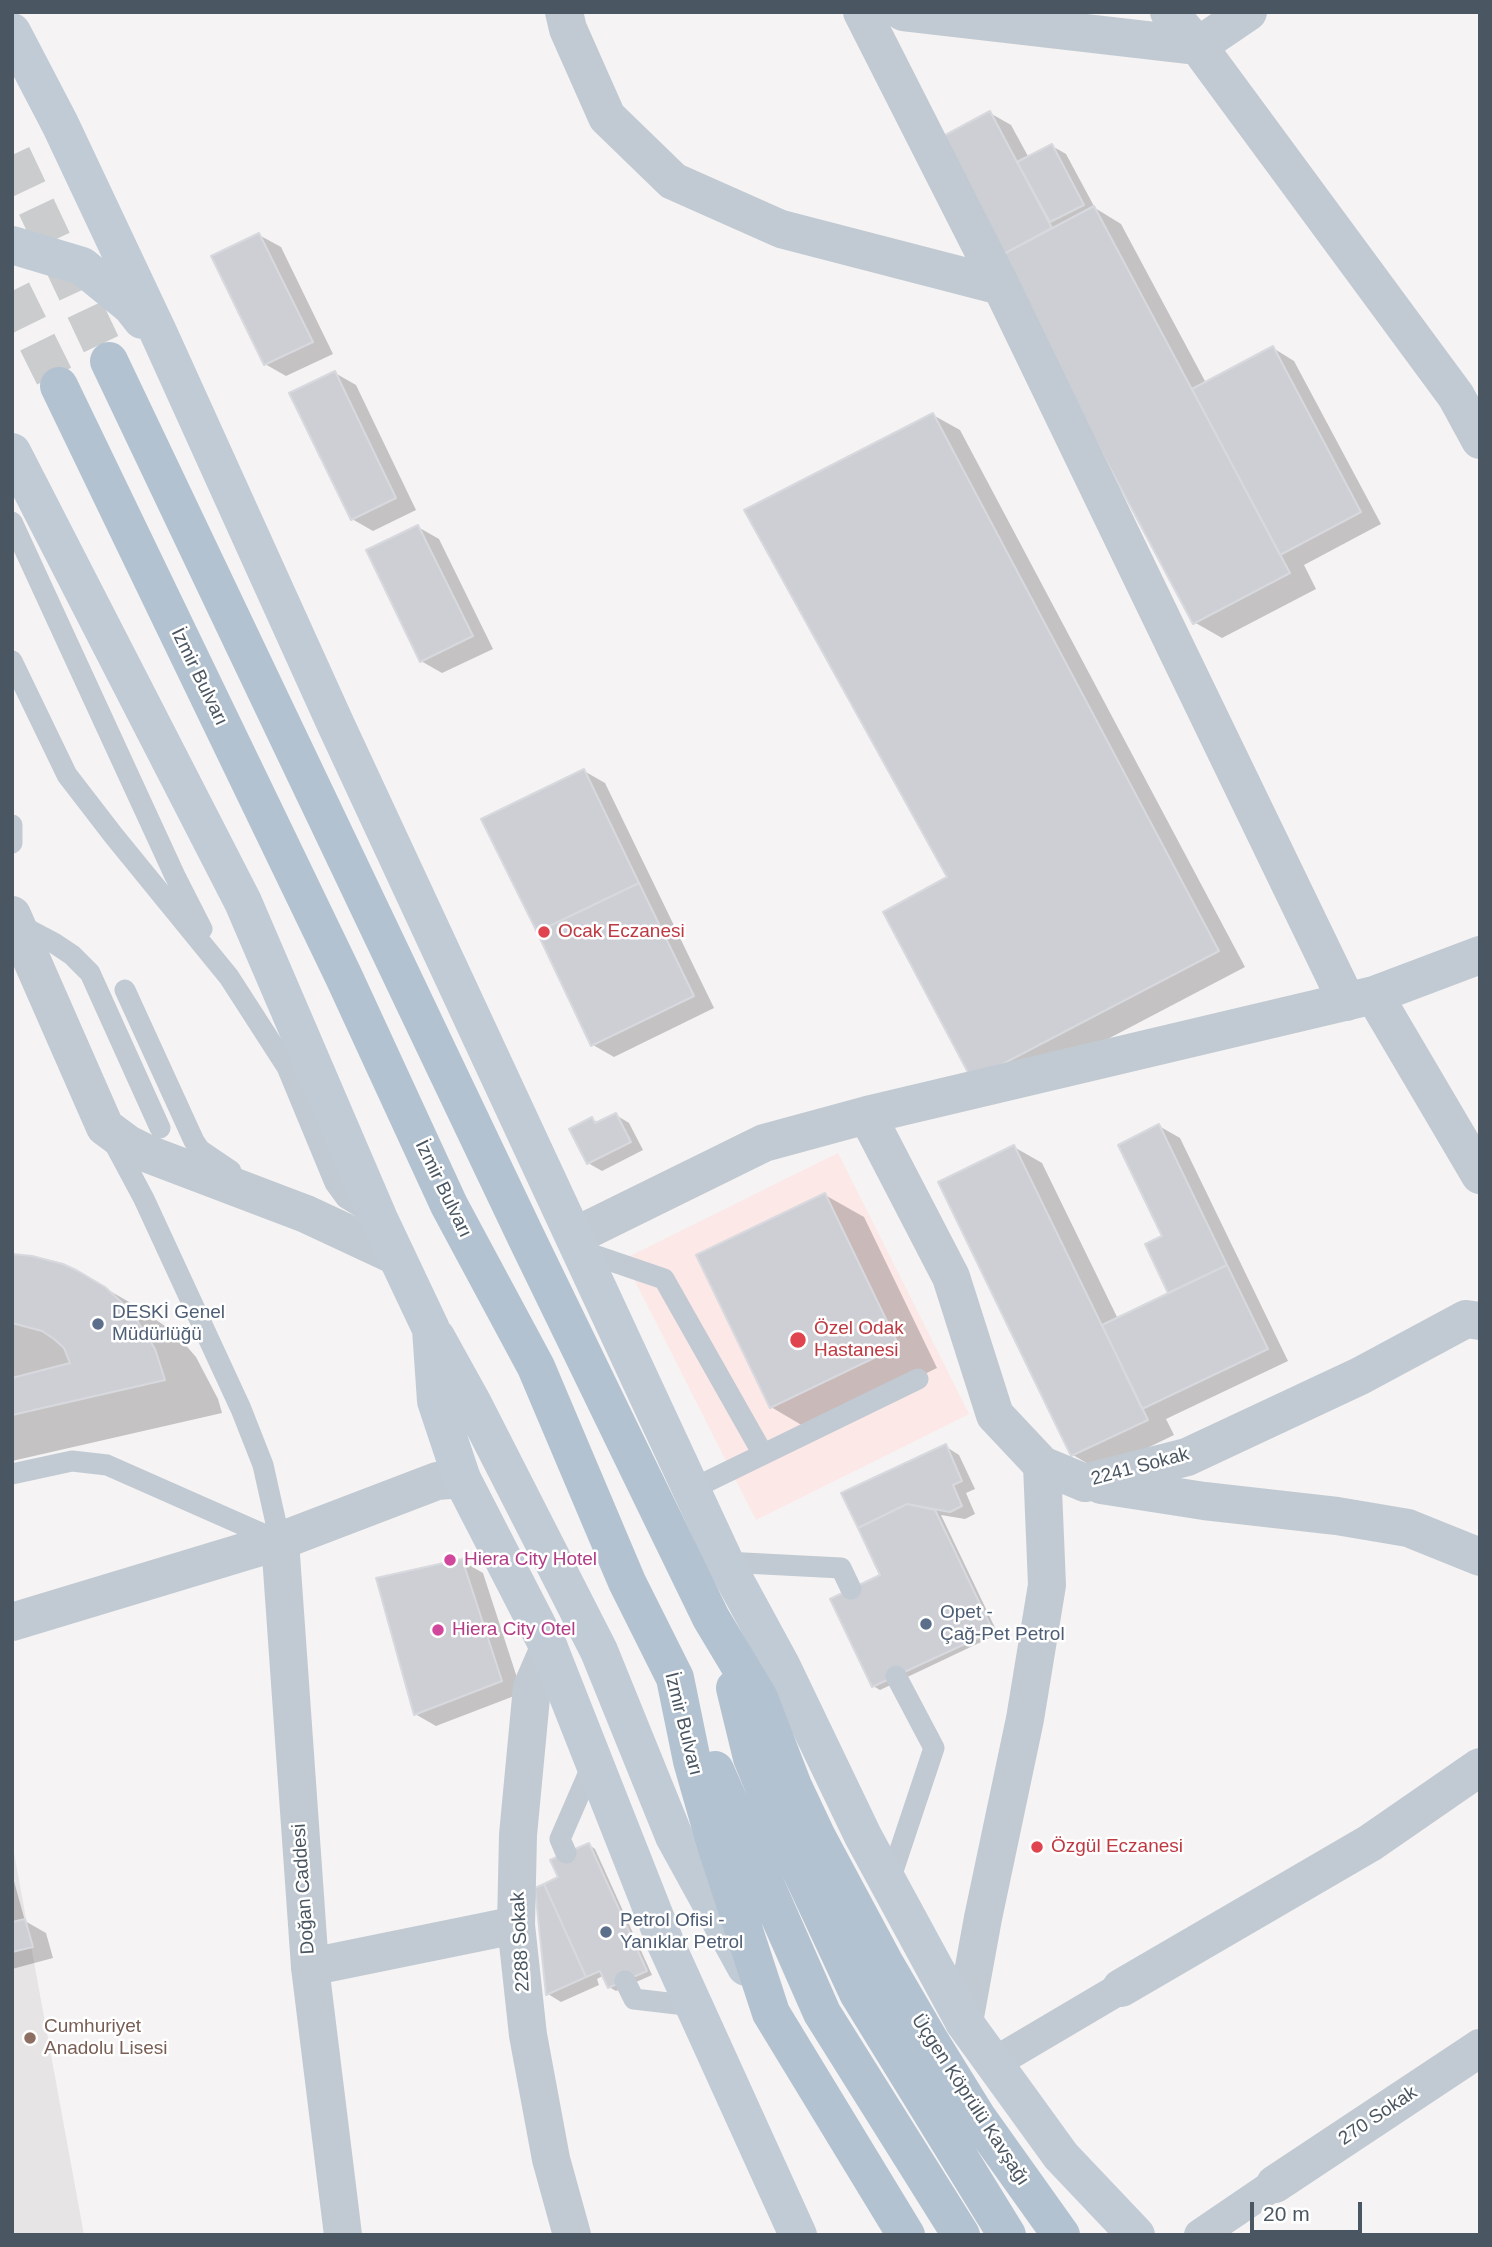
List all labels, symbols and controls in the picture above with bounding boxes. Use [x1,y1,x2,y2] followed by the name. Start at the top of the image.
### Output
[166,625,232,729] street label: İzmir Bulvarı
[558,921,685,943] place label: Ocak Eczanesi
[536,924,552,940] marker: Ocak Eczanesi
[410,1137,476,1241] street label: İzmir Bulvarı
[112,1302,225,1346] place label: DESKİ Genel Müdürlüğü
[90,1316,106,1332] marker: DESKİ Genel Müdürlüğü
[814,1318,904,1362] place label: Özel Odak Hastanesi
[788,1330,808,1350] marker: Özel Odak Hastanesi
[1089,1443,1191,1491] street label: 2241 Sokak
[464,1549,597,1571] place label: Hiera City Hotel
[442,1552,458,1568] marker: Hiera City Hotel
[940,1602,1065,1646] place label: Opet - Çağ-Pet Petrol
[918,1616,934,1632] marker: Opet - Çağ-Pet Petrol
[452,1619,576,1641] place label: Hiera City Otel
[430,1622,446,1638] marker: Hiera City Otel
[659,1670,707,1778] street label: İzmir Bulvarı
[288,1823,320,1955] street label: Doğan Caddesi
[1051,1836,1183,1858] place label: Özgül Eczanesi
[1029,1839,1045,1855] marker: Özgül Eczanesi
[507,1891,535,1993] street label: 2288 Sokak
[620,1910,743,1954] place label: Petrol Ofisi - Yanıklar Petrol
[598,1924,614,1940] marker: Petrol Ofisi - Yanıklar Petrol
[906,2010,1034,2190] street label: Üçgen Köprülü Kavşağı
[44,2016,168,2060] place label: Cumhuriyet Anadolu Lisesi
[22,2030,38,2046] marker: Cumhuriyet Anadolu Lisesi
[1334,2081,1422,2151] street label: 270 Sokak
[1254,2188,1366,2232] scale bar
[1263,2202,1310,2225] text: 20 m

